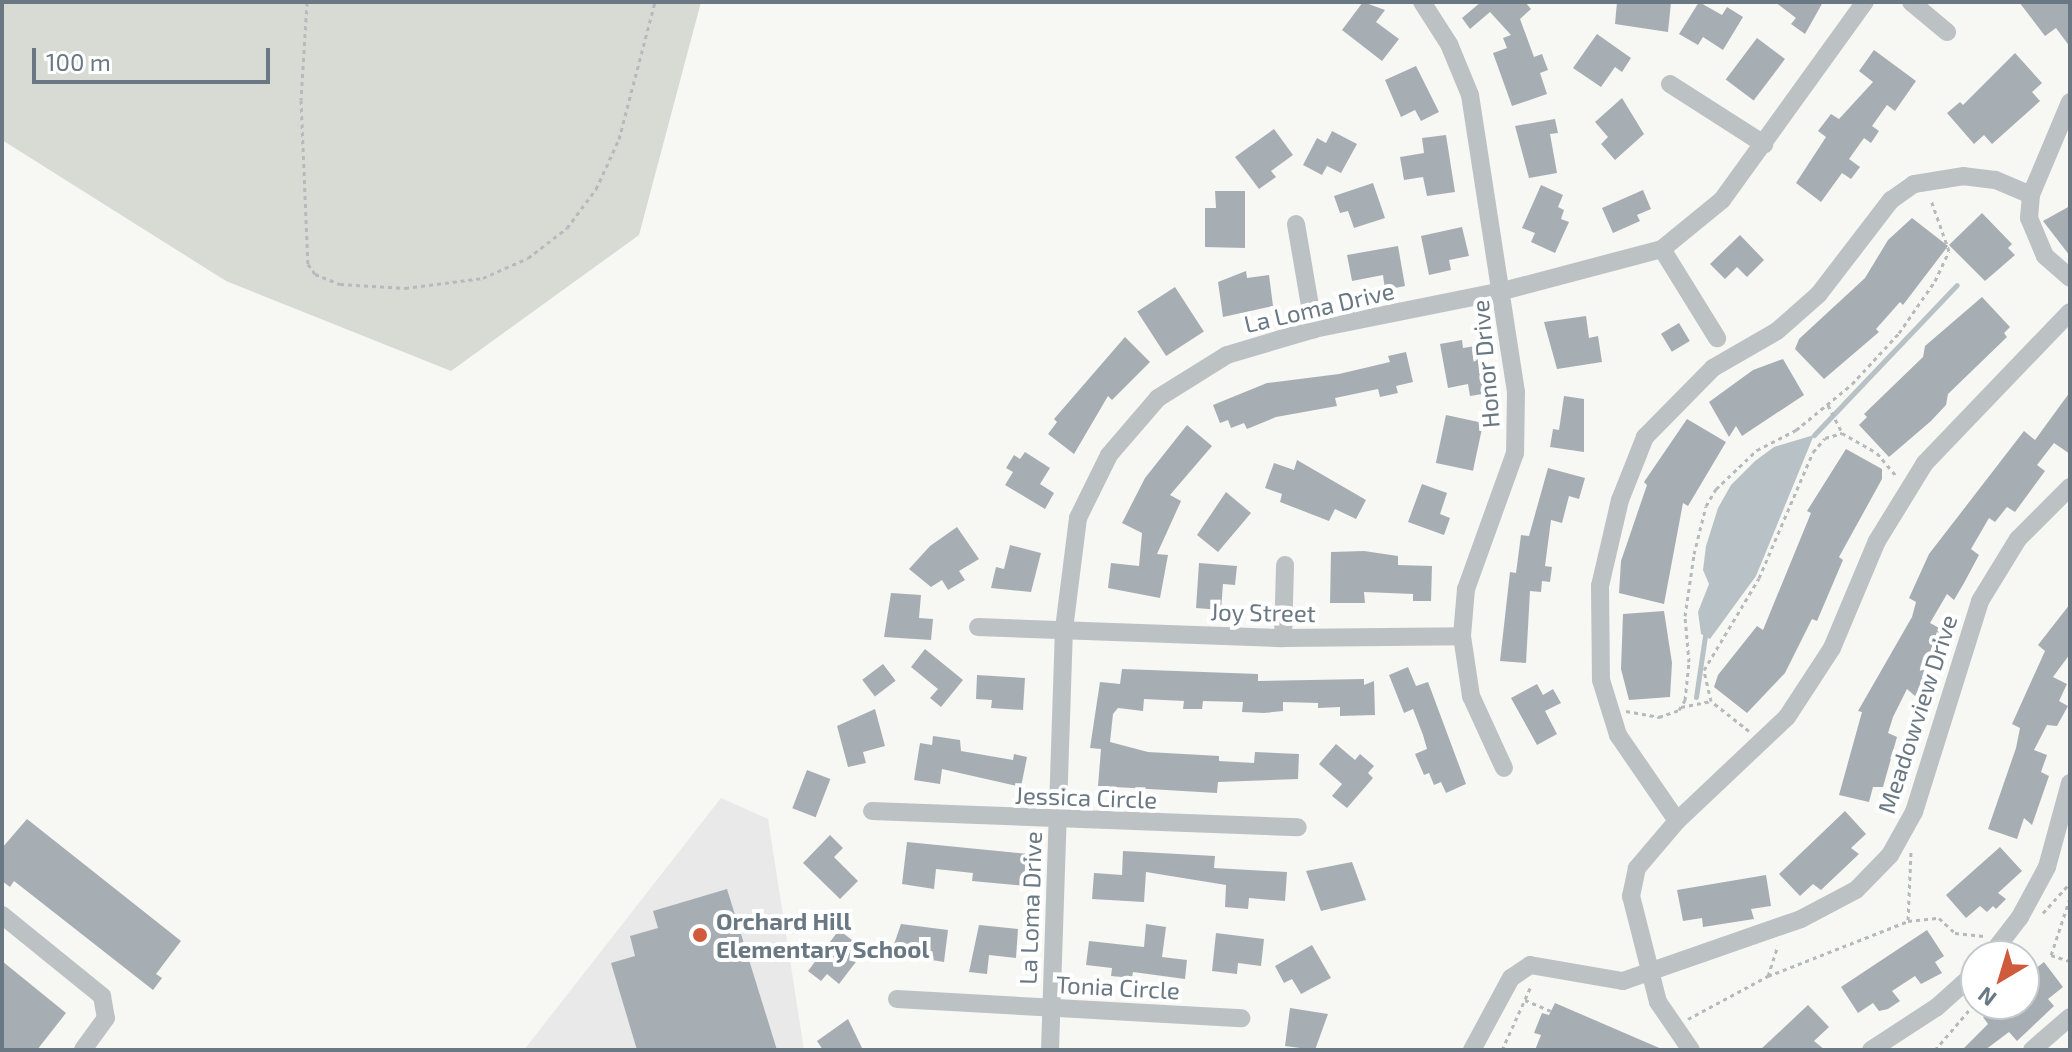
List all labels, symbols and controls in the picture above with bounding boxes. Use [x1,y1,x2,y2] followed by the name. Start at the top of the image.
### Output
[36,32,274,82] scale bar
[46,47,111,76] text: 100 m
[1241,276,1397,338] street label: La Loma Drive
[1465,298,1505,430] street label: Honor Drive
[1210,597,1316,627] street label: Joy Street
[1871,611,1963,817] street label: Meadowview Drive
[1014,780,1158,814] street label: Jessica Circle
[1013,831,1047,985] street label: La Loma Drive
[716,907,930,963] place label: Orchard Hill Elementary School
[691,926,709,944] marker: Orchard Hill Elementary School
[1960,940,2040,1020] north arrow
[1055,969,1181,1005] street label: Tonia Circle
[1972,982,2001,1012] text: N

